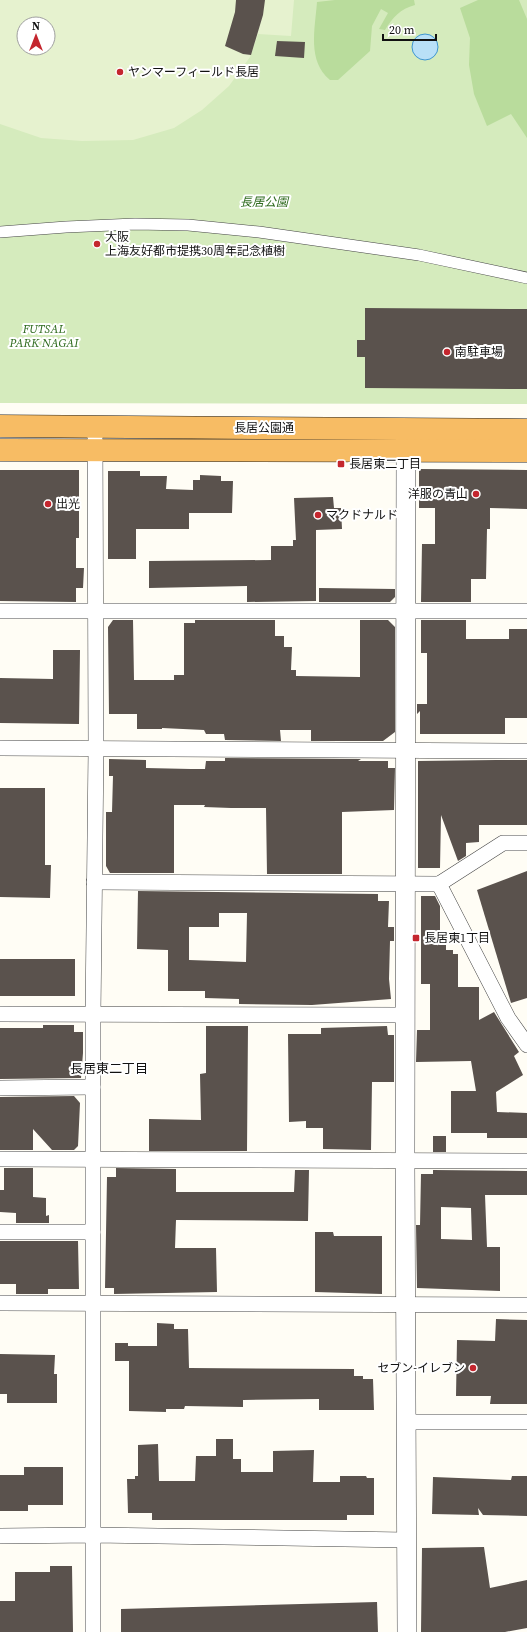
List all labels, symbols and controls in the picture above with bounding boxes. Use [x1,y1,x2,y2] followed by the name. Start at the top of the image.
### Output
[16,16,56,56] north arrow
[383,16,436,42] scale bar
[32,19,40,34] text: N
[389,22,415,38] text: 20 m
[128,64,259,80] place label: ヤンマーフィールド長居
[115,67,125,77] marker: ヤンマーフィールド長居
[240,194,290,210] park label: 長居公園
[105,229,285,259] place label: 大阪 上海友好都市提携30周年記念植樹
[92,239,102,249] marker: 大阪 上海友好都市提携30周年記念植樹
[9,321,79,351] park label: FUTSAL PARK NAGAI
[455,344,503,360] place label: 南駐車場
[442,347,452,357] marker: 南駐車場
[234,420,294,436] street label: 長居公園通
[349,456,421,472] place label: 長居東二丁目
[336,459,346,469] marker: 長居東二丁目
[408,486,468,502] place label: 洋服の青山
[471,489,481,499] marker: 洋服の青山
[56,496,80,512] place label: 出光
[43,499,53,509] marker: 出光
[326,507,398,523] place label: マクドナルド
[313,510,323,520] marker: マクドナルド
[424,930,490,946] place label: 長居東1丁目
[411,933,421,943] marker: 長居東1丁目
[70,1060,148,1077] district label: 長居東二丁目
[377,1360,465,1376] place label: セブン-イレブン
[468,1363,478,1373] marker: セブン-イレブン

